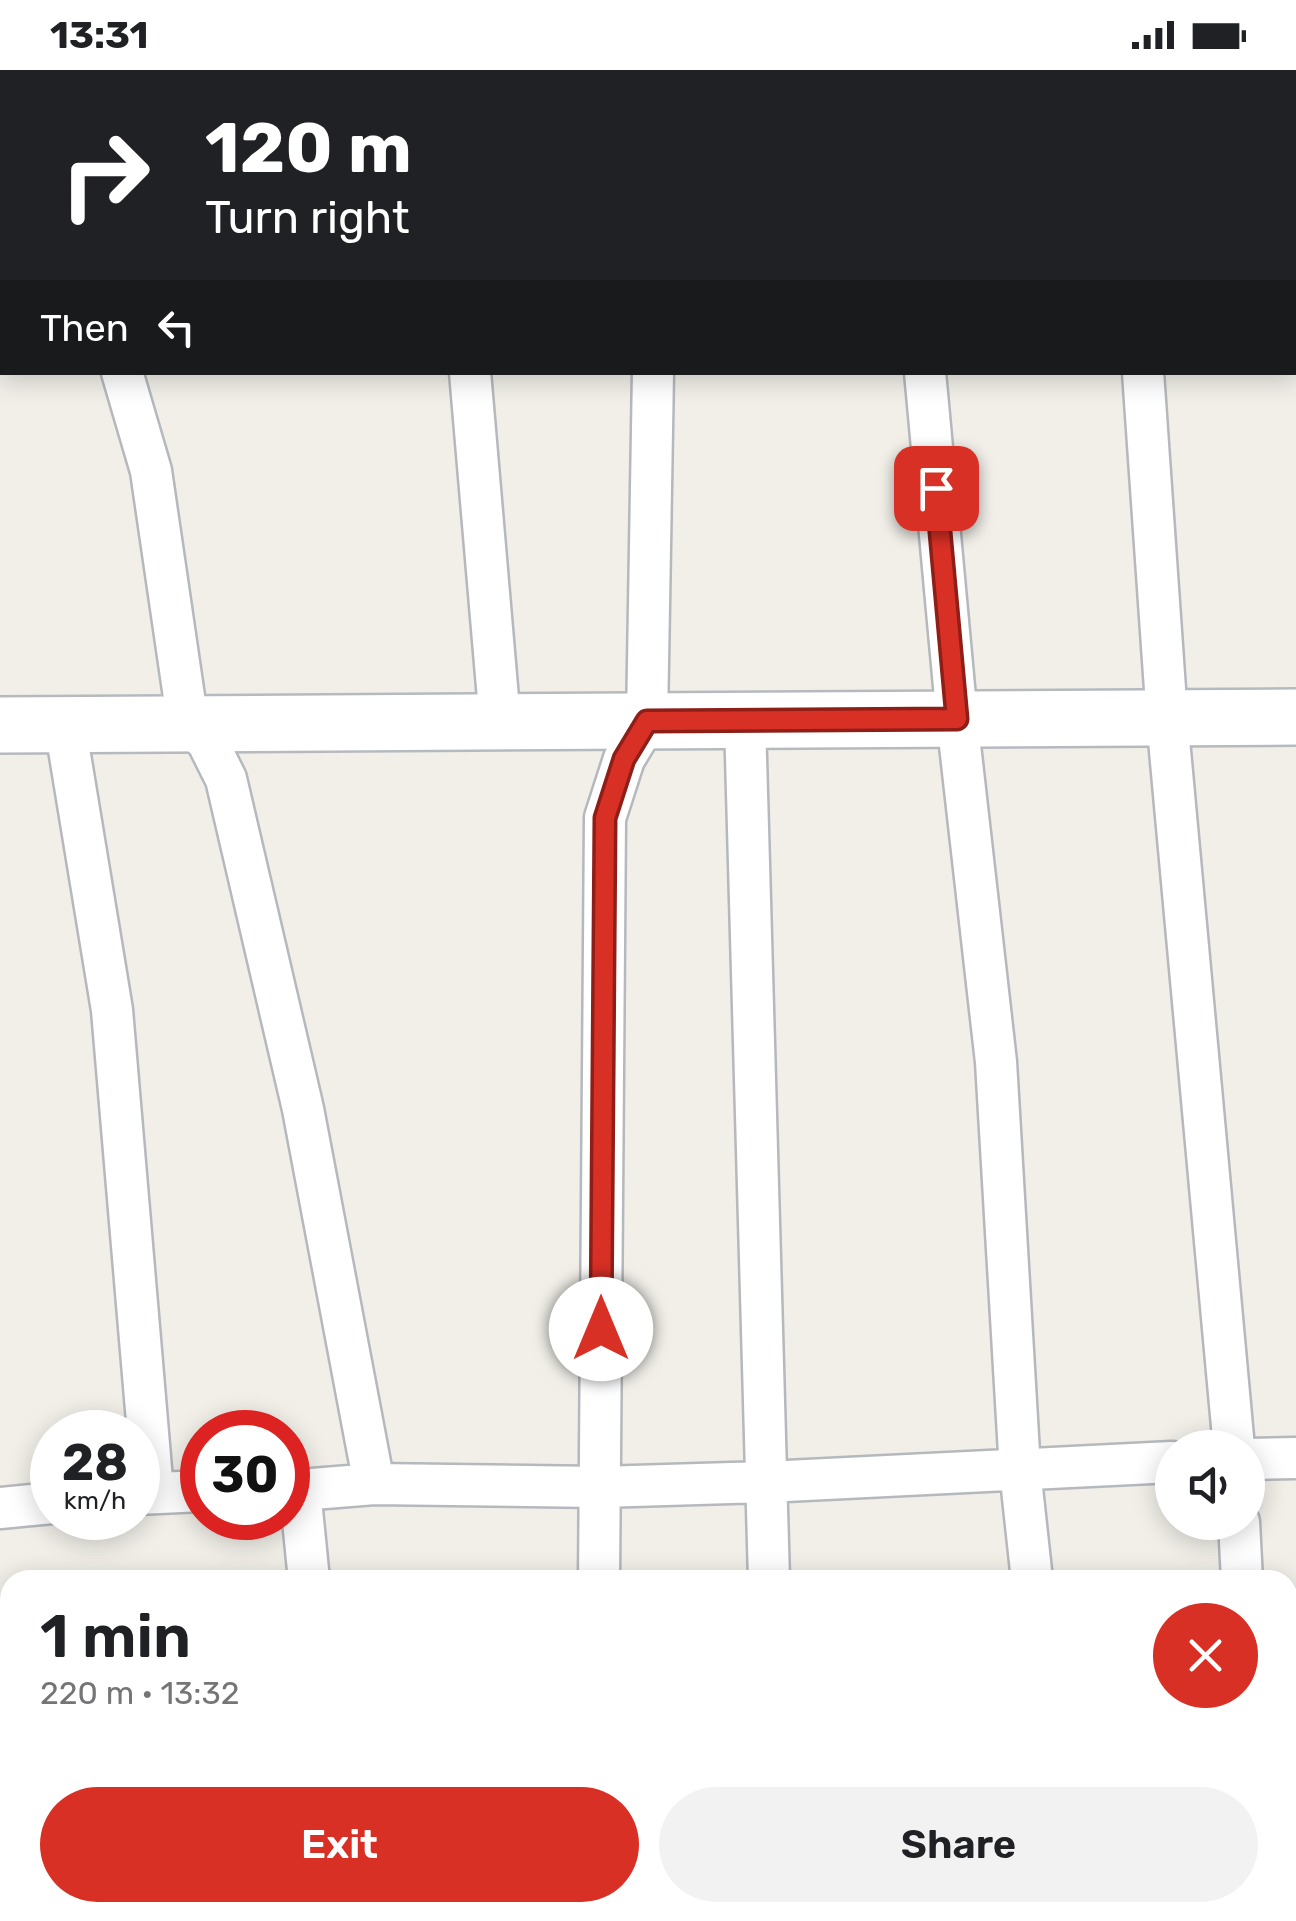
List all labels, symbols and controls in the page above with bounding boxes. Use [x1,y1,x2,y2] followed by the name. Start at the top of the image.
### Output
[50,12,148,58] text: 13:31
[205,107,412,190] text: 120 m
[40,110,170,240] icon: right
[205,191,409,244] text: Turn right
[149,300,204,355] icon: left
[40,305,129,351] text: Then
[894,446,979,531] pin
[909,461,964,516] icon: arrive
[549,1277,653,1381] position arrow
[180,1410,310,1540] speed limit sign: 30
[1155,1430,1265,1540] map controls
[1155,1430,1265,1540] button: sound
[62,1433,128,1493] text: 28
[64,1486,126,1515] text: km/h
[40,1601,191,1672] text: 1 min
[1153,1603,1258,1708] button: close
[40,1674,240,1712] text: 220 m · 13:32
[40,1787,639,1902] button: Exit
[659,1787,1258,1902] button: Share

